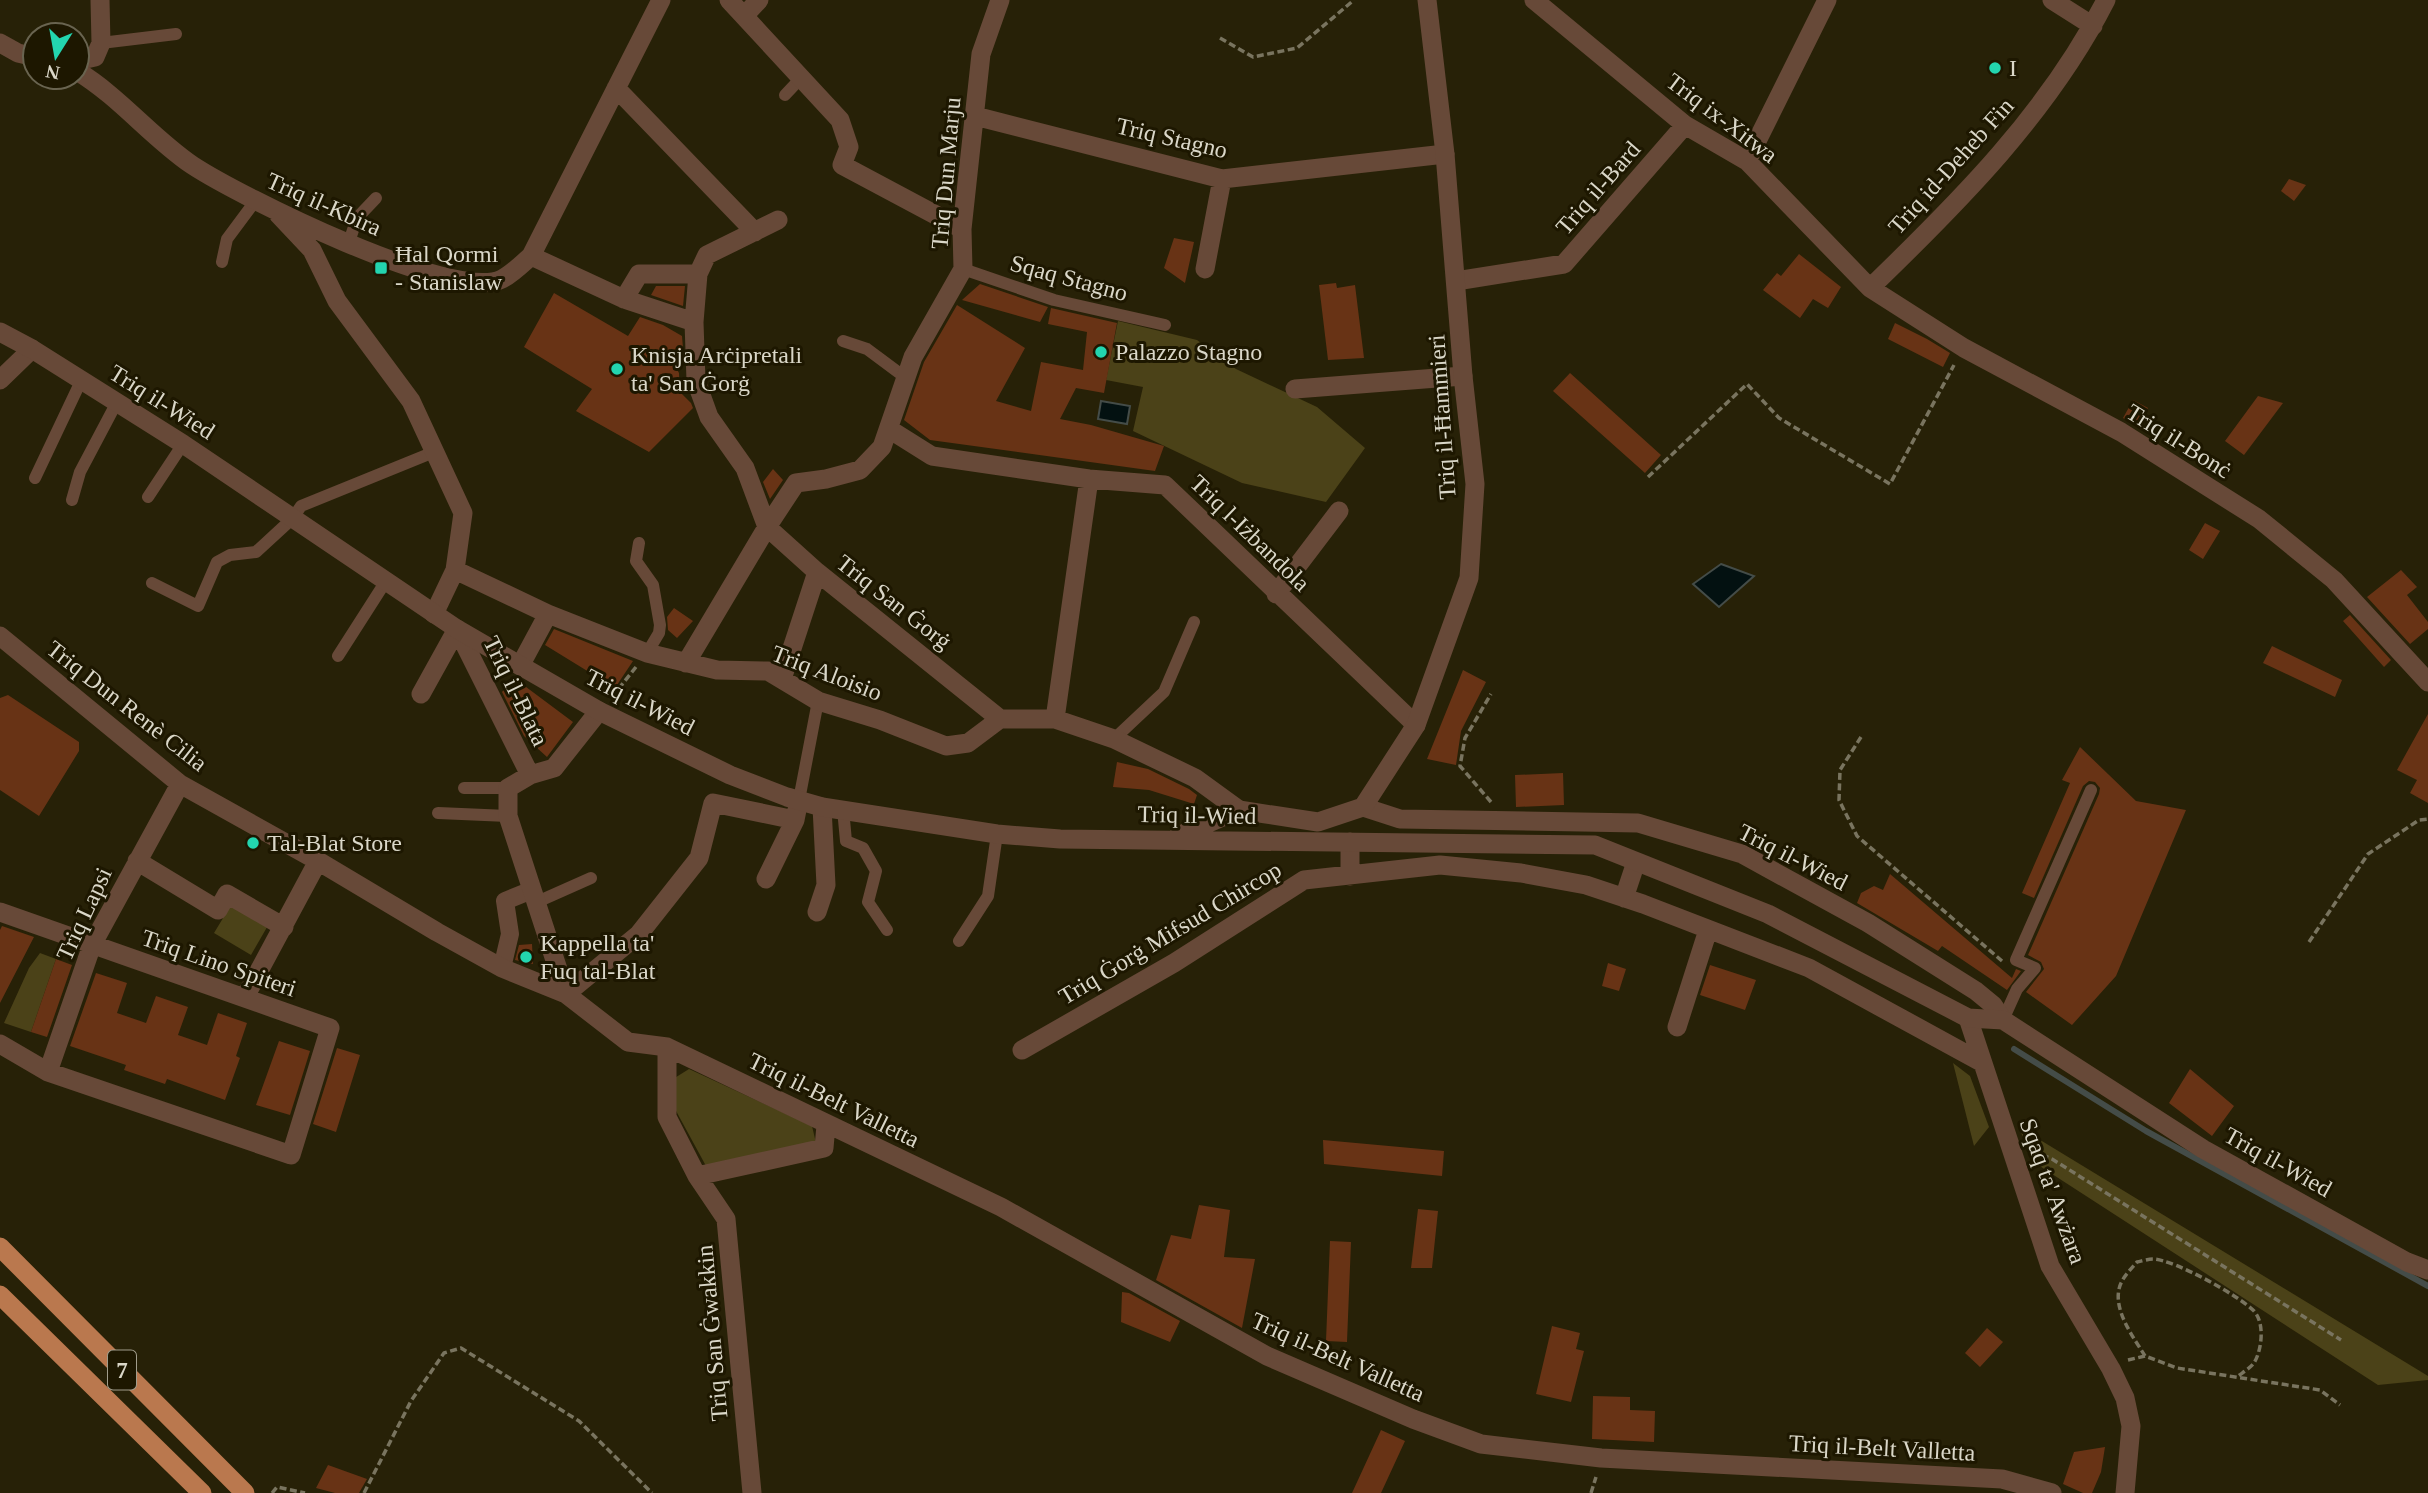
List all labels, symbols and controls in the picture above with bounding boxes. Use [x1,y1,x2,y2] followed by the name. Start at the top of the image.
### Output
[21,21,91,91] north arrow
[2009,55,2017,81] place label: I
[1987,60,2003,76] marker: I
[44,61,62,84] text: N
[1662,68,1783,168] street label: Triq ix-Xitwa
[1883,93,2019,239] street label: Triq id-Deheb Fin
[926,96,966,250] street label: Triq Dun Marju
[1114,113,1230,163] street label: Triq Stagno
[1551,136,1645,240] street label: Triq il-Bard
[263,167,386,241] street label: Triq il-Kbira
[395,241,503,295] place label: Ħal Qormi - Stanislaw
[1007,250,1131,306] street label: Sqaq Stagno
[373,260,389,276] marker: Ħal Qormi - Stanislaw
[1423,333,1461,500] street label: Triq il-Ħammieri
[1115,339,1262,365] place label: Palazzo Stagno
[631,342,803,396] place label: Knisja Arċipretali ta' San Ġorġ
[1093,344,1109,360] marker: Palazzo Stagno
[105,359,219,445] street label: Triq il-Wied
[609,361,625,377] marker: Knisja Arċipretali ta' San Ġorġ
[2122,399,2236,483] street label: Triq il-Bonċ
[1185,470,1315,597] street label: Triq l-Iżbandola
[832,549,956,655] street label: Triq San Ġorġ
[478,632,554,750] street label: Triq il-Blata
[42,635,212,777] street label: Triq Dun Renè Cilia
[768,640,886,706] street label: Triq Aloisio
[581,663,699,741] street label: Triq il-Wied
[1137,801,1257,829] street label: Triq il-Wied
[1734,818,1852,896] street label: Triq il-Wied
[267,830,402,856] place label: Tal-Blat Store
[245,835,261,851] marker: Tal-Blat Store
[1054,856,1286,1010] street label: Triq Ġorġ Mifsud Chircop
[51,863,117,965] street label: Triq Lapsi
[138,924,300,1002] street label: Triq Lino Spiteri
[540,930,656,984] place label: Kappella ta' Fuq tal-Blat
[518,949,534,965] marker: Kappella ta' Fuq tal-Blat
[744,1047,924,1153] street label: Triq il-Belt Valletta
[2015,1115,2091,1268] street label: Sqaq ta' Awżara
[2220,1122,2336,1202] street label: Triq il-Wied
[691,1244,733,1422] street label: Triq San Ġwakkin
[1247,1307,1429,1407] street label: Triq il-Belt Valletta
[108,1350,136,1390] road number: 7
[1788,1430,1976,1466] street label: Triq il-Belt Valletta

